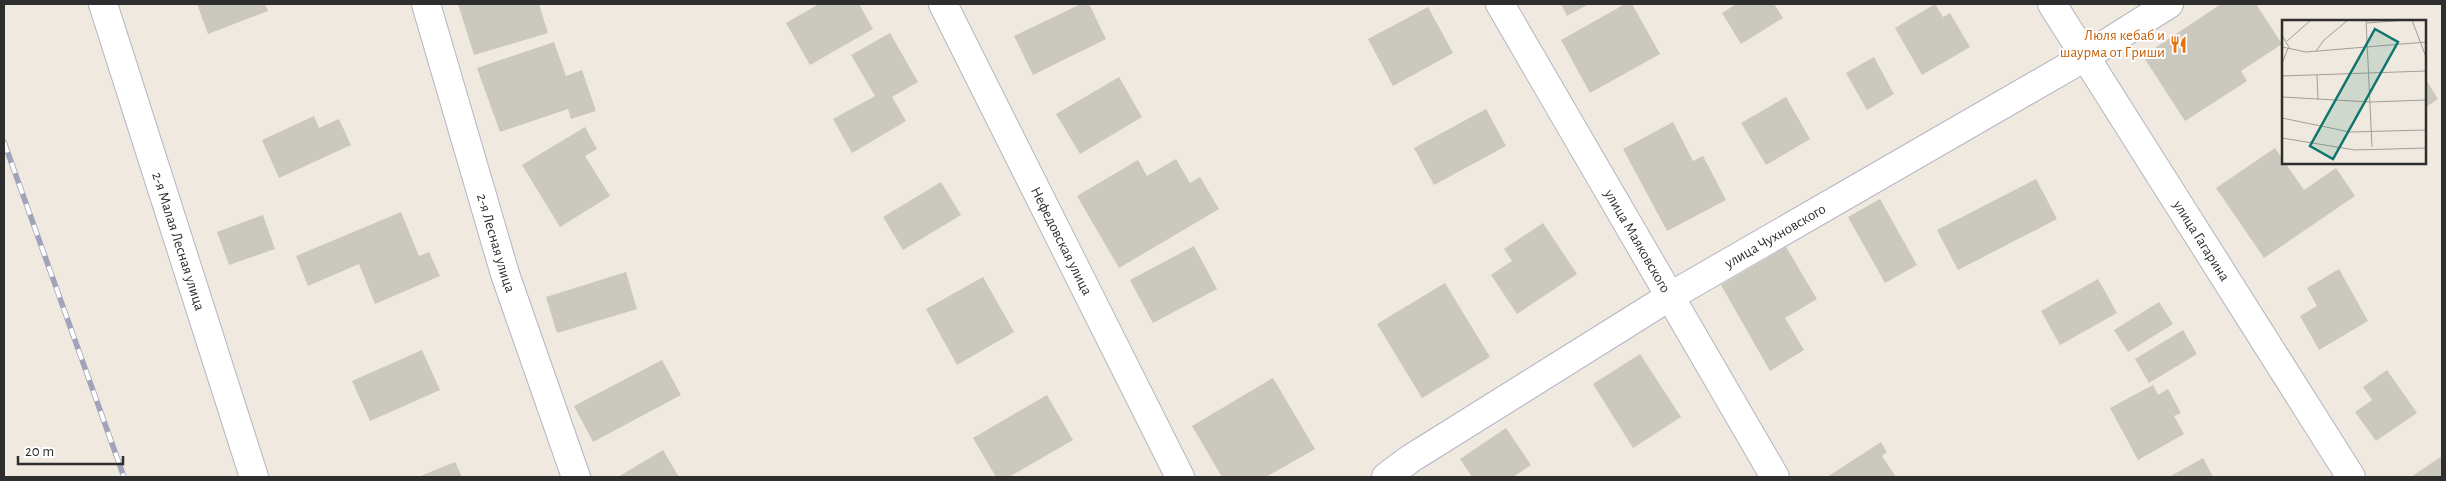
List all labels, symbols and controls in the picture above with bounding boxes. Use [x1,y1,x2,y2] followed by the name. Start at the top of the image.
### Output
[2282,20,2426,164] inset map
[2060,28,2165,60] place label: Люля кебаб и шаурма от Гриши
[2169,34,2189,54] restaurant icon: Люля кебаб и шаурма от Гриши
[149,170,207,313] street label: 2-я Малая Лесная улица
[1028,184,1095,298] street label: Нефедовская улица
[1601,186,1673,295] street label: улица Маяковского
[474,192,518,295] street label: 2-я Лесная улица
[2170,197,2232,284] street label: улица Гагарина
[1722,201,1828,272] street label: улица Чухновского
[18,434,122,466] scale bar
[25,444,54,459] text: 20 m

